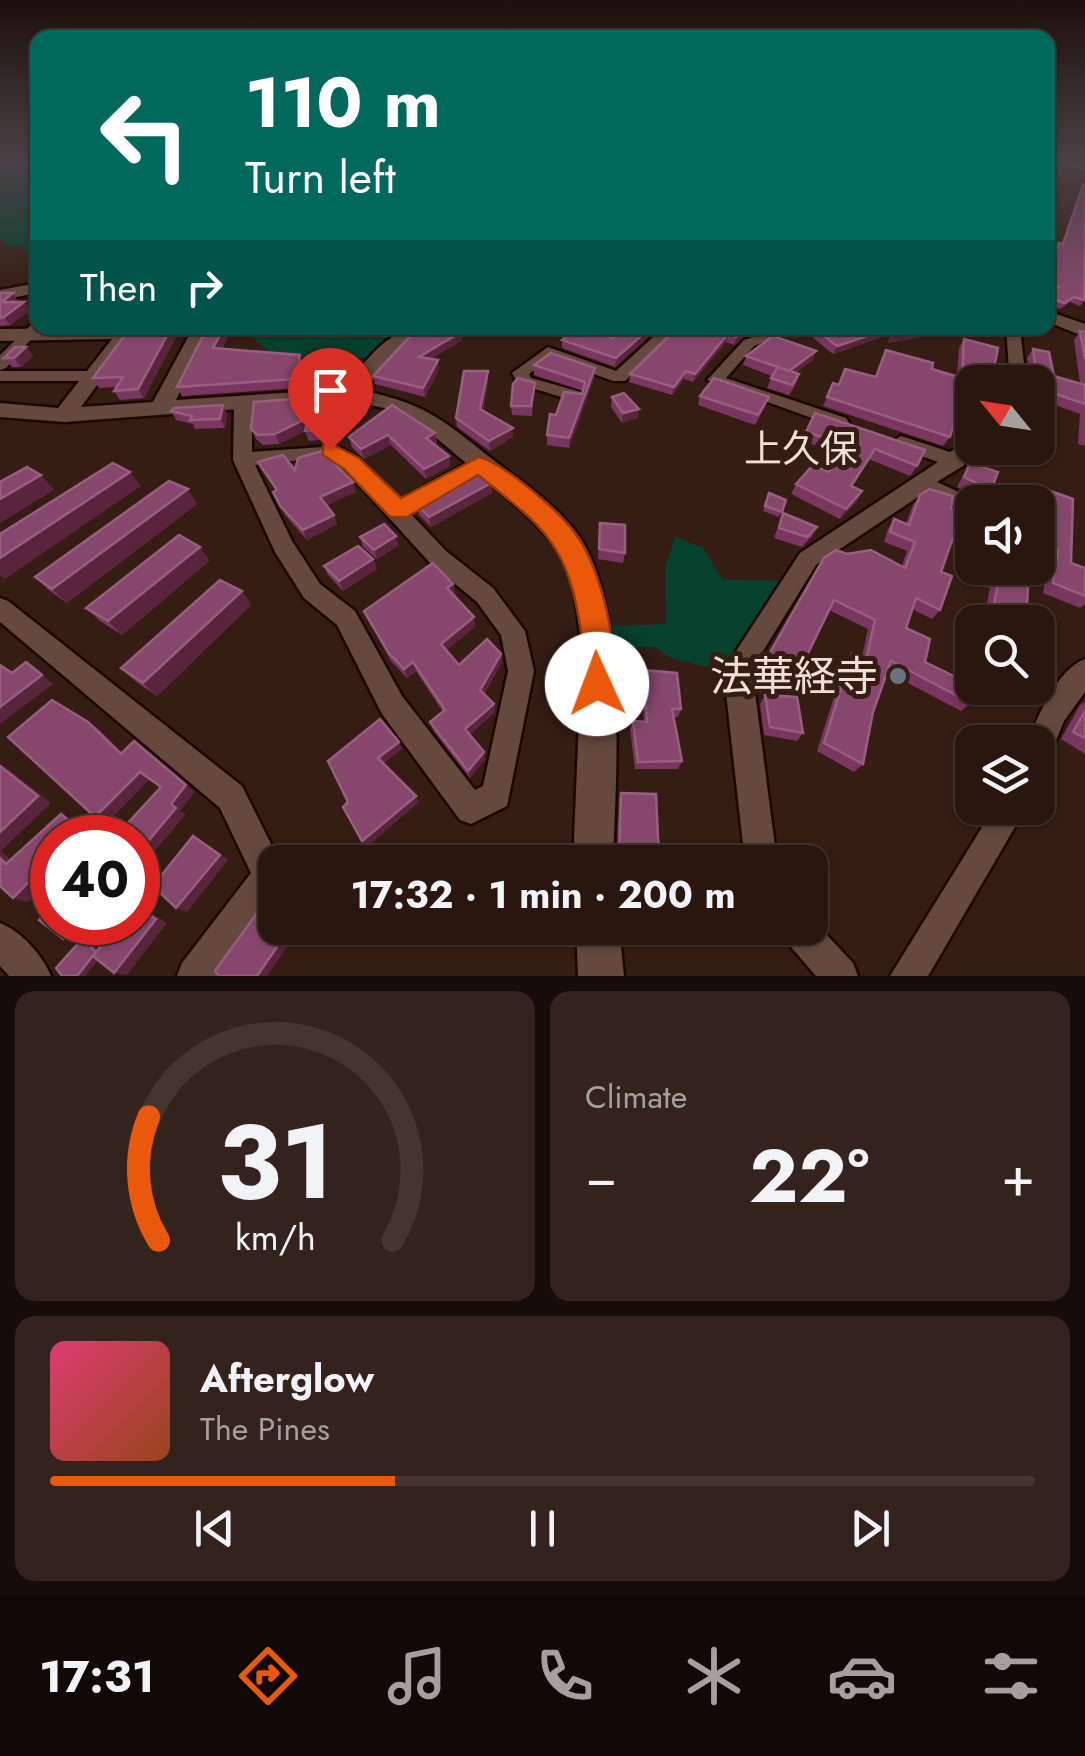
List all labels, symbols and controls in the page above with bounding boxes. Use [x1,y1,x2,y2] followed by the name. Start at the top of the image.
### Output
[245,52,441,153] text: 110 m
[80,70,210,200] icon: left
[245,145,396,210] text: Turn left
[80,260,157,315] text: Then
[177,260,232,315] icon: right
[288,348,373,451] pin
[303,363,358,418] icon: arrive
[955,365,1055,465] north arrow
[955,365,1055,825] map controls
[744,421,858,476] district label: 上久保
[955,485,1055,585] button: sound
[955,605,1055,705] button: search
[545,632,649,736] position arrow
[710,646,878,707] place label: 法華経寺
[887,665,909,687] marker: 法華経寺
[955,725,1055,825] button: layers
[30,815,160,945] speed limit sign: 40
[350,867,736,922] text: 17:32 · 1 min · 200 m
[585,1074,687,1120] text: Climate
[216,1087,334,1237] text: 31
[749,1122,870,1230] text: 22°
[585,1137,617,1217] text: −
[1001,1137,1035,1217] text: +
[235,1212,315,1263] text: km/h
[200,1351,374,1406] text: Afterglow
[200,1406,330,1452] text: The Pines
[187,1501,242,1556] icon: previous
[515,1501,570,1556] icon: pause
[843,1501,898,1556] icon: next
[233,1641,303,1711] icon: directions
[382,1641,452,1711] icon: music
[530,1641,600,1711] icon: phone
[679,1641,749,1711] icon: climate
[827,1641,897,1711] icon: car
[976,1641,1046,1711] icon: filters
[39,1644,155,1709] text: 17:31

